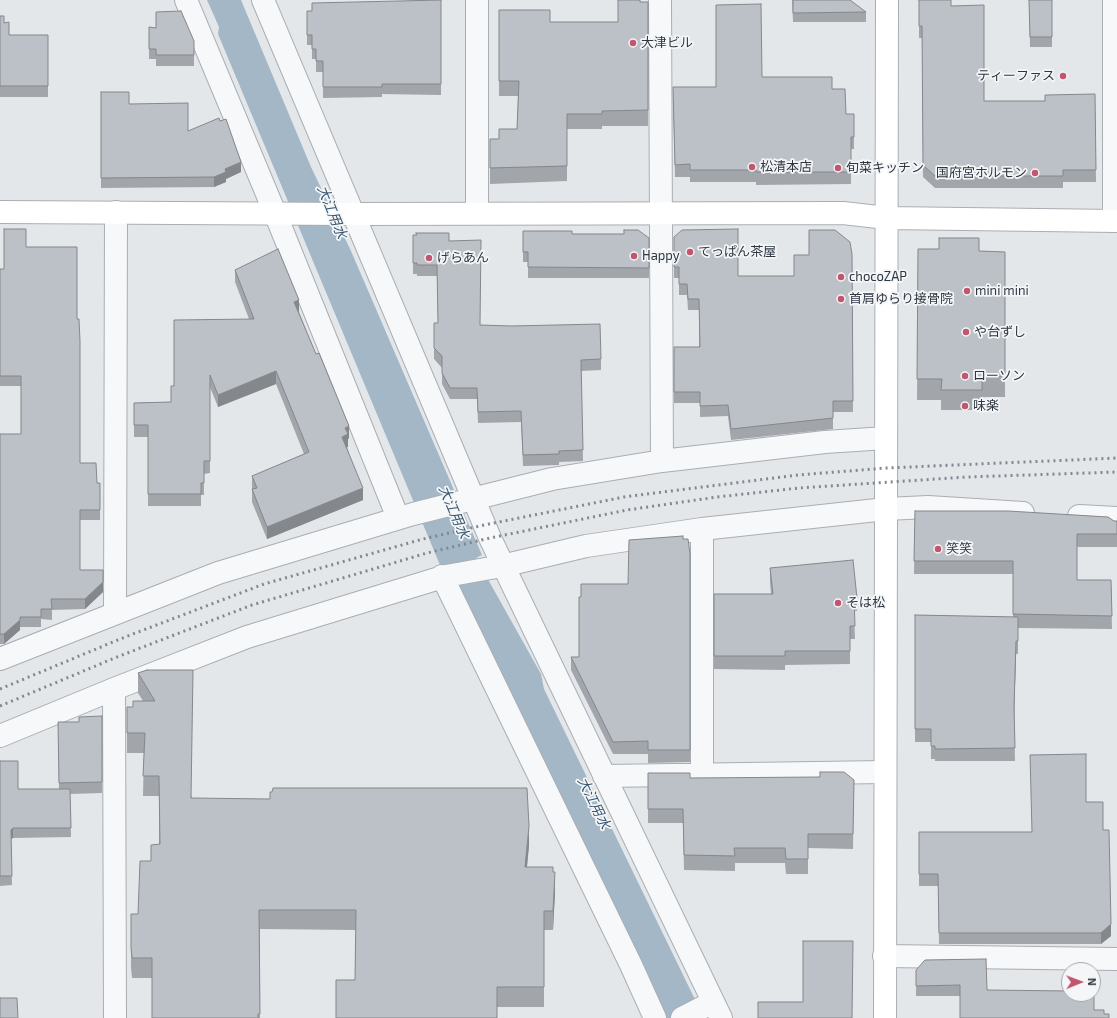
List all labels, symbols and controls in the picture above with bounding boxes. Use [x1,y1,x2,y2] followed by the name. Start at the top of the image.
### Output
[641,35,693,51] place label: 大津ビル
[628,38,638,48] marker: 大津ビル
[977,68,1055,84] place label: ティーファス
[1058,71,1068,81] marker: ティーファス
[760,159,812,175] place label: 松清本店
[846,160,924,176] place label: 旬菜キッチン
[747,162,757,172] marker: 松清本店
[833,163,843,173] marker: 旬菜キッチン
[936,165,1027,181] place label: 国府宮ホルモン
[1030,168,1040,178] marker: 国府宮ホルモン
[314,183,350,241] water label: 大江用水
[698,244,776,260] place label: てっぱん茶屋
[685,247,695,257] marker: てっぱん茶屋
[642,248,680,264] place label: Happy
[437,250,489,266] place label: げらあん
[629,251,639,261] marker: Happy
[424,253,434,263] marker: げらあん
[849,269,907,285] place label: chocoZAP
[836,272,846,282] marker: chocoZAP
[975,283,1029,299] place label: mini mini
[962,286,972,296] marker: mini mini
[849,291,953,307] place label: 首肩ゆらり接骨院
[836,294,846,304] marker: 首肩ゆらり接骨院
[974,324,1026,340] place label: や台ずし
[961,327,971,337] marker: や台ずし
[973,368,1025,384] place label: ローソン
[960,371,970,381] marker: ローソン
[973,398,999,414] place label: 味楽
[960,401,970,411] marker: 味楽
[435,483,473,541] water label: 大江用水
[946,541,972,557] place label: 笑笑
[933,544,943,554] marker: 笑笑
[846,595,885,611] place label: そは松
[833,598,843,608] marker: そは松
[574,774,614,832] water label: 大江用水
[1061,962,1101,1002] north arrow
[1086,978,1099,986] text: N

